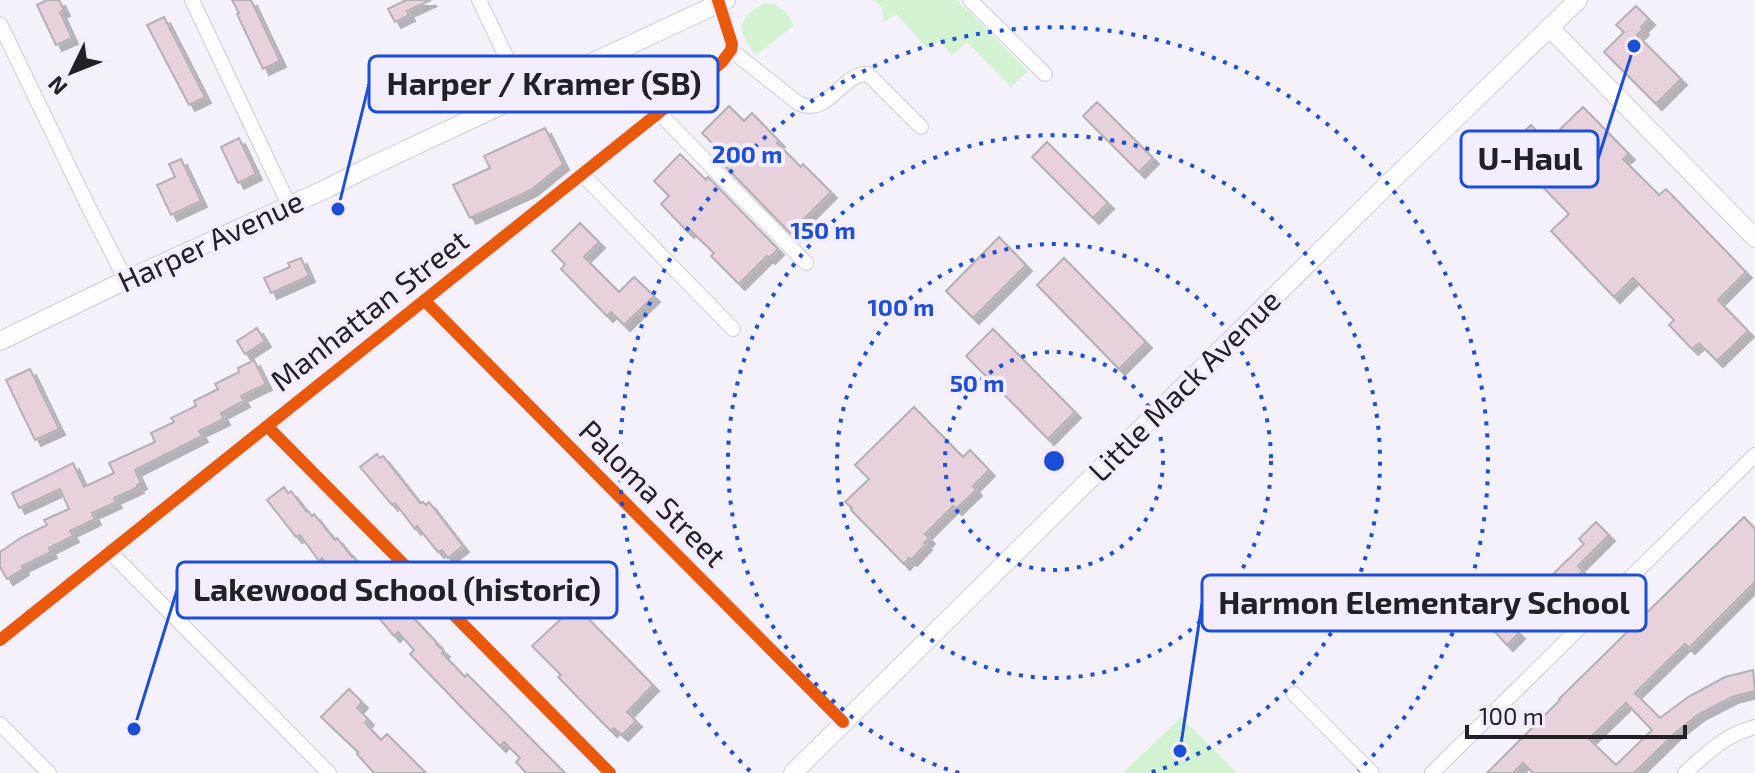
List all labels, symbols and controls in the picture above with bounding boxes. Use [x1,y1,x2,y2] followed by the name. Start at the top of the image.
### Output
[32,32,112,112] north arrow
[369,56,718,112] callout: Harper / Kramer (SB)
[387,63,701,101] text: Harper / Kramer (SB)
[42,72,72,101] text: N
[1461,131,1598,187] callout: U-Haul
[1477,138,1583,176] text: U-Haul
[712,139,782,168] text: 200 m
[112,182,308,299] street label: Harper Avenue
[790,215,856,244] text: 150 m
[263,221,475,398] street label: Manhattan Street
[1080,281,1287,488] street label: Little Mack Avenue
[868,292,934,321] text: 100 m
[950,368,1004,397] text: 50 m
[573,412,734,573] street label: Paloma Street
[1040,447,1068,475] centre of rings
[177,562,617,618] callout: Lakewood School (historic)
[193,569,601,607] text: Lakewood School (historic)
[1202,575,1646,631] callout: Harmon Elementary School
[1218,582,1630,621] text: Harmon Elementary School
[1467,689,1685,739] scale bar
[1479,701,1544,730] text: 100 m

